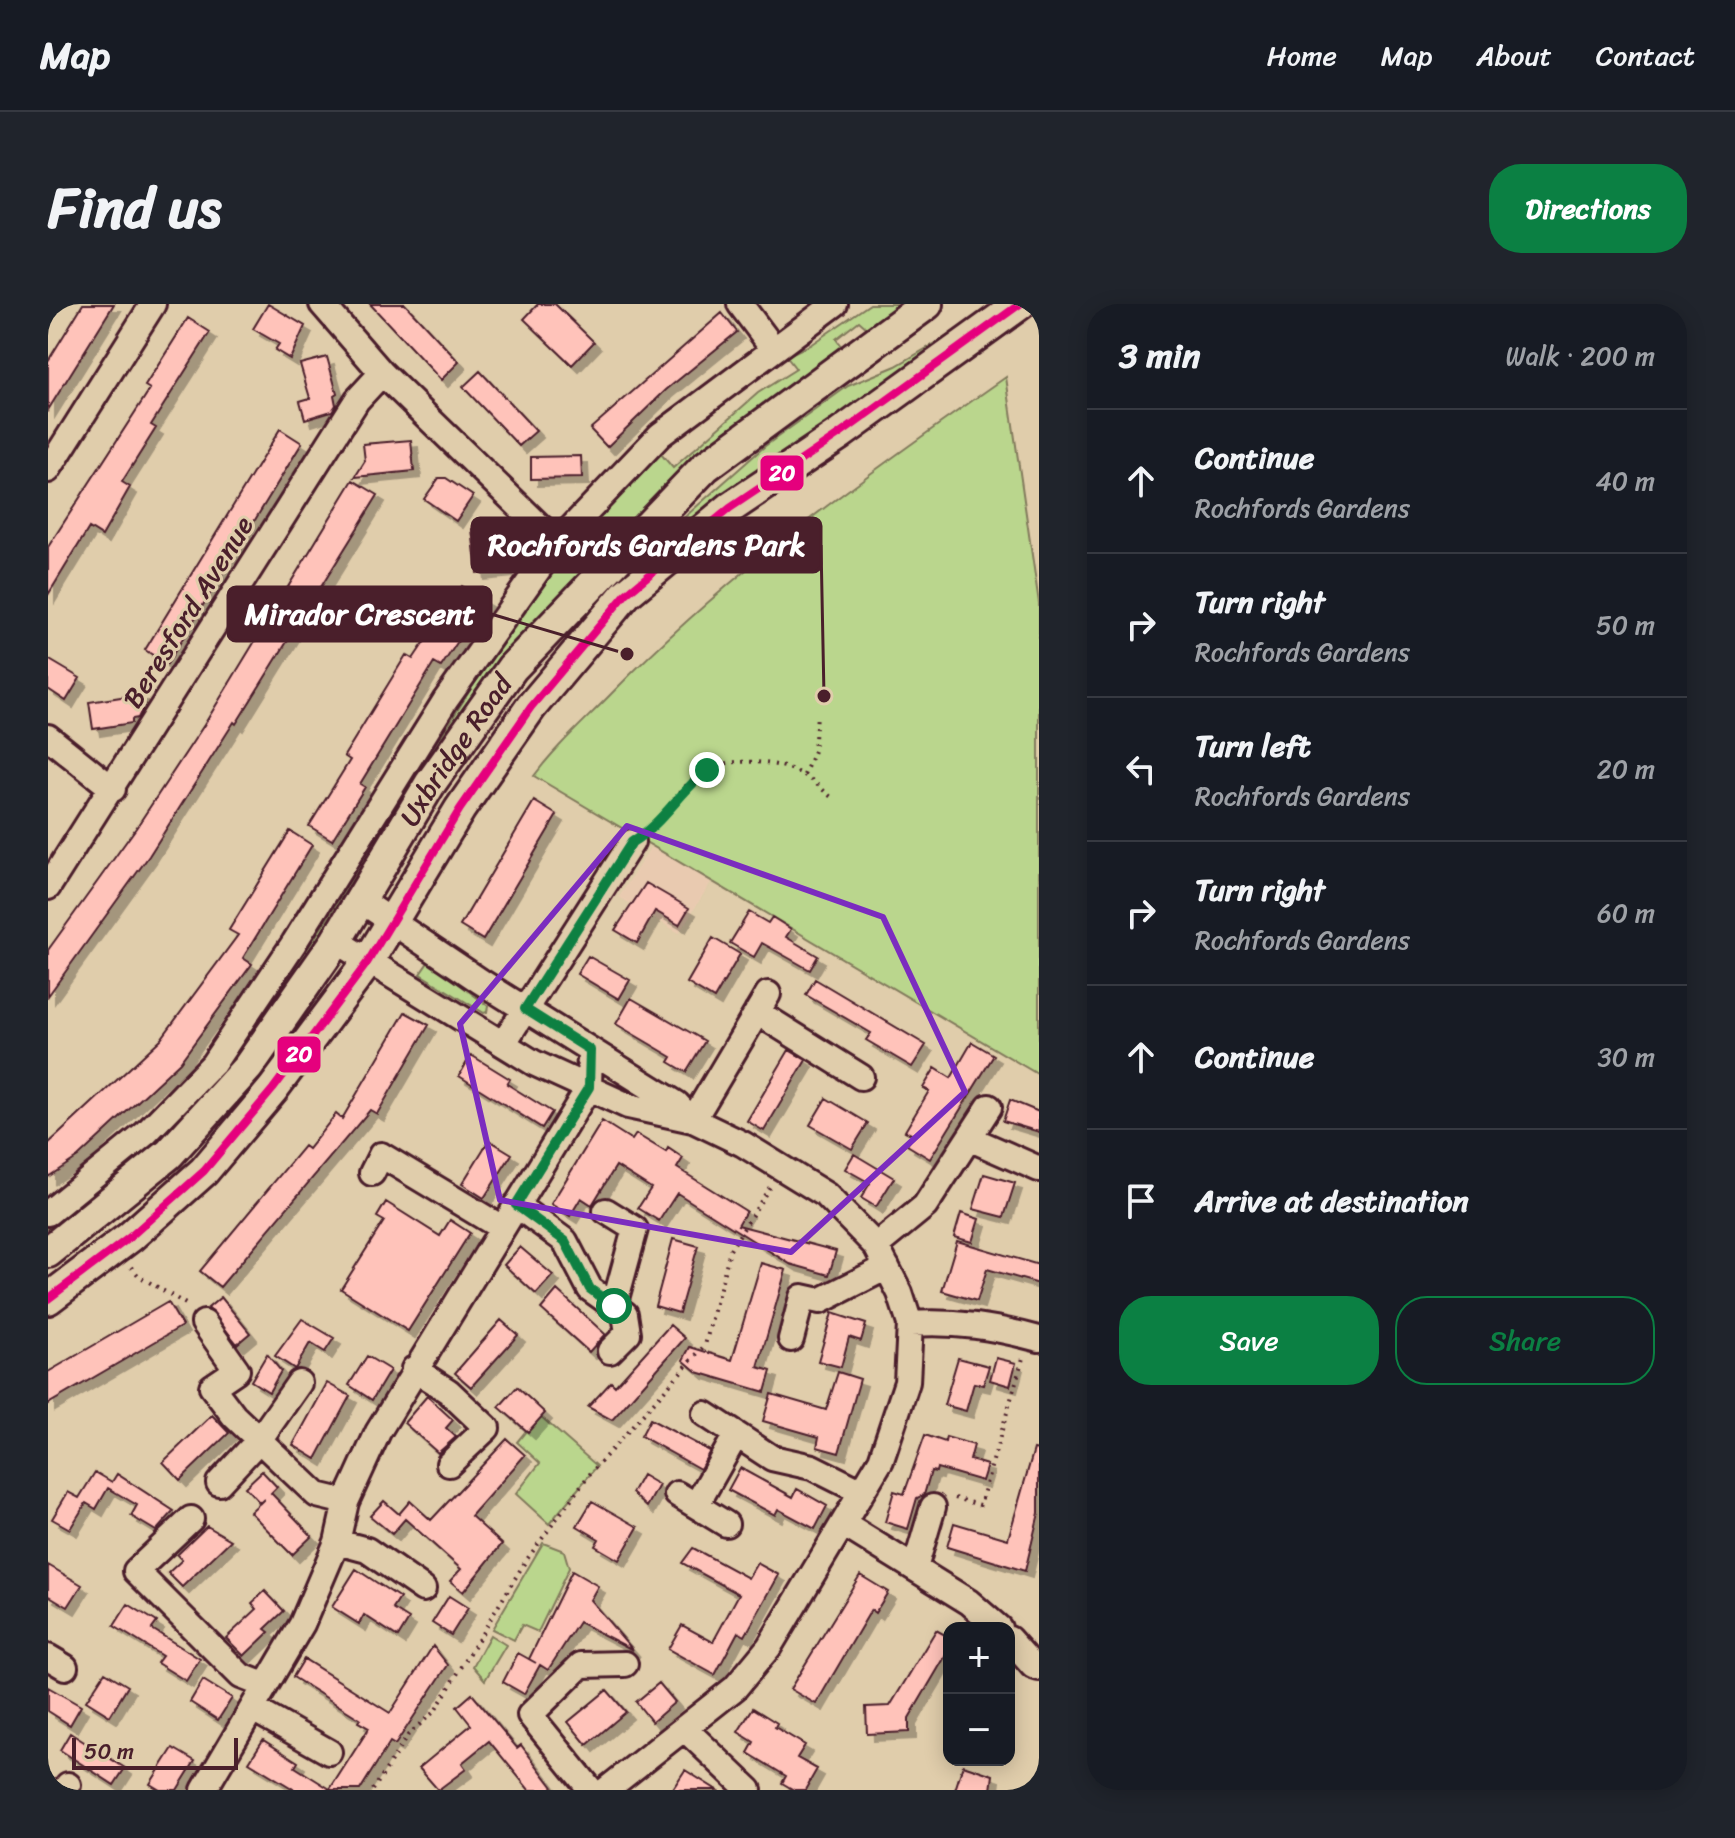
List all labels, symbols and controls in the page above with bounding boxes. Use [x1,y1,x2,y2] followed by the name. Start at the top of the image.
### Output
[40,22,110,89] text: Map
[1267,31,1337,80] text: Home
[1381,31,1432,80] text: Map
[1476,31,1552,80] text: About
[1596,31,1695,80] text: Contact
[48,159,221,258] text: Find us
[1489,164,1687,253] button: Directions
[1119,326,1200,386] text: 3 min
[1506,333,1655,379] text: Walk · 200 m
[1195,431,1314,485] text: Continue
[759,454,805,492] line badge: 20
[768,454,795,493] text: 20
[1596,458,1655,504] text: 40 m
[1119,459,1163,503] icon: ahead
[1195,485,1410,531] text: Rochfords Gardens
[109,506,267,718] street label: Beresford Avenue
[472,518,821,572] callout: Rochfords Gardens Park
[487,518,806,572] text: Rochfords Gardens Park
[1195,575,1325,629] text: Turn right
[228,587,491,641] callout: Mirador Crescent
[244,587,475,641] text: Mirador Crescent
[1596,602,1655,648] text: 50 m
[1119,603,1163,647] icon: right
[1195,629,1410,675] text: Rochfords Gardens
[385,662,526,836] street label: Uxbridge Road
[1195,719,1311,773] text: Turn left
[1597,746,1655,792] text: 20 m
[1119,747,1163,791] icon: left
[689,752,725,788] route end
[1195,773,1410,819] text: Rochfords Gardens
[1195,863,1325,917] text: Turn right
[1597,890,1655,936] text: 60 m
[1119,891,1163,935] icon: right
[1195,917,1410,963] text: Rochfords Gardens
[1195,1030,1314,1084] text: Continue
[1598,1034,1655,1080] text: 30 m
[276,1035,322,1074] line badge: 20
[285,1035,312,1074] text: 20
[1119,1035,1163,1079] icon: ahead
[1195,1174,1469,1228] text: Arrive at destination
[1119,1179,1163,1223] icon: arrive
[596,1288,632,1324] route start
[1119,1296,1379,1385] button: Save
[1395,1296,1655,1385] button: Share
[943,1622,1015,1766] map controls
[943,1622,1015,1694] button: +
[943,1694,1015,1766] button: −
[84,1732,134,1771] text: 50 m
[72,1734,238,1770] scale bar

